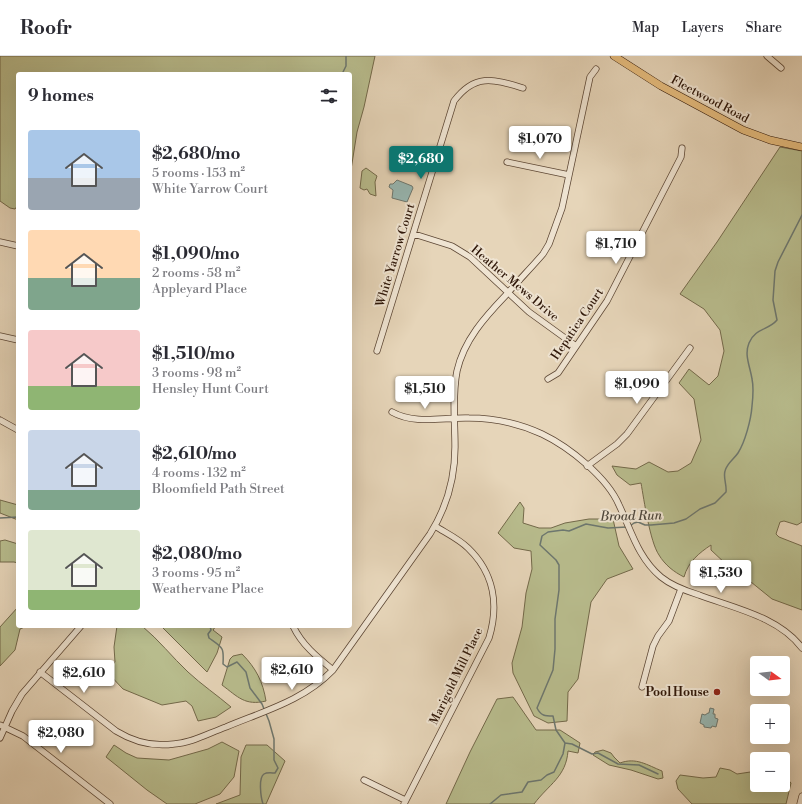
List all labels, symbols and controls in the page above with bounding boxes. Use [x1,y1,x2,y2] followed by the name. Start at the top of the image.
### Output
[20,16,72,40] text: Roofr
[632,19,659,37] text: Map
[681,19,724,37] text: Layers
[746,19,782,37] text: Share
[668,73,752,126] street label: Fleetwood Road
[28,85,94,107] text: 9 homes
[318,85,340,107] icon: filters
[507,126,573,160] pin: $1,070
[518,131,562,147] text: $1,070
[152,143,241,165] text: $2,680/mo
[60,146,108,194] icon: home
[388,146,454,180] pin: $2,680
[398,151,444,167] text: $2,680
[152,165,245,181] text: 5 rooms · 153 m²
[152,181,268,197] text: White Yarrow Court
[372,201,419,310] street label: White Yarrow Court
[583,231,649,265] pin: $1,710
[595,236,637,252] text: $1,710
[468,242,562,325] street label: Heather Mews Drive
[152,243,240,265] text: $1,090/mo
[60,246,108,294] icon: home
[152,265,241,281] text: 2 rooms · 58 m²
[152,281,247,297] text: Appleyard Place
[548,285,607,363] street label: Hepatica Court
[152,343,235,365] text: $1,510/mo
[60,346,108,394] icon: home
[152,365,241,381] text: 3 rooms · 98 m²
[604,371,670,405] pin: $1,090
[392,376,458,410] pin: $1,510
[614,376,660,392] text: $1,090
[152,381,269,397] text: Hensley Hunt Court
[404,381,446,397] text: $1,510
[152,443,237,465] text: $2,610/mo
[60,446,108,494] icon: home
[152,465,246,481] text: 4 rooms · 132 m²
[152,481,285,497] text: Bloomfield Path Street
[599,507,663,525] water label: Broad Run
[152,543,242,565] text: $2,080/mo
[60,546,108,594] icon: home
[688,560,754,594] pin: $1,530
[152,565,240,581] text: 3 rooms · 95 m²
[699,565,743,581] text: $1,530
[152,581,264,597] text: Weathervane Place
[426,625,486,727] street label: Marigold Mill Place
[750,656,790,696] north arrow
[750,656,790,792] map controls
[259,657,325,691] pin: $2,610
[51,660,117,694] pin: $2,610
[271,662,313,678] text: $2,610
[63,665,105,681] text: $2,610
[645,685,710,700] place label: Pool House
[712,687,722,697] marker: Pool House
[750,704,790,744] button: +
[28,720,94,754] pin: $2,080
[37,725,85,741] text: $2,080
[750,752,790,792] button: −

